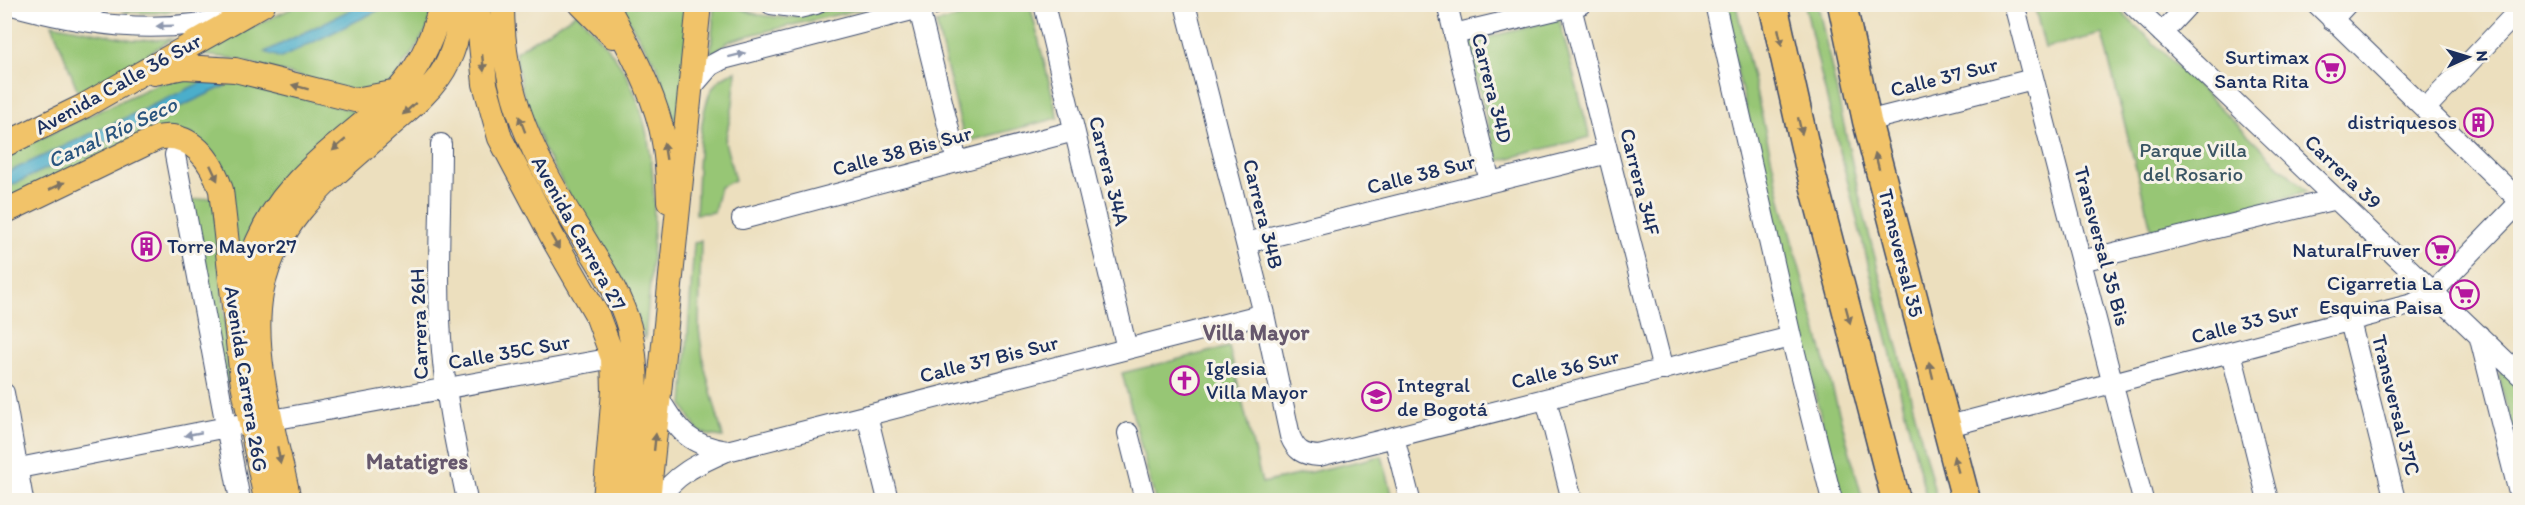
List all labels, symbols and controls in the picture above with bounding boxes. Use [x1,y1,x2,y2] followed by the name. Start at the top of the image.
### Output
[156,22,175,31] one-way arrow
[30,27,206,140] street label: Avenida Calle 36 Sur
[2438,27,2498,87] north arrow
[1776,28,1785,47] one-way arrow
[1467,30,1518,146] street label: Carrera 34D
[2214,44,2310,93] place label: Surtimax Santa Rita
[728,50,746,59] one-way arrow
[2473,50,2492,62] text: N
[1888,51,2001,102] street label: Calle 37 Sur
[478,53,488,72] one-way arrow
[2314,53,2346,85] supermarket icon: Surtimax Santa Rita
[291,82,309,91] one-way arrow
[43,90,182,174] water label: Canal Río Seco
[401,102,416,116] one-way arrow
[2462,106,2494,138] building icon: distriquesos
[2347,109,2457,134] place label: distriquesos
[1084,113,1135,229] street label: Carrera 34A
[517,115,527,133] one-way arrow
[1796,117,1806,136] one-way arrow
[830,120,974,181] street label: Calle 38 Bis Sur
[1615,126,1666,238] street label: Carrera 34F
[2300,129,2387,214] street label: Carrera 39
[2139,137,2247,186] park label: Parque Villa del Rosario
[332,138,347,151] one-way arrow
[660,142,669,161] one-way arrow
[1364,148,1478,199] street label: Calle 38 Sur
[527,151,632,314] street label: Avenida Carrera 27
[1872,151,1882,170] one-way arrow
[1238,156,1289,271] street label: Carrera 34B
[2069,163,2136,328] street label: Transversal 35 Bis
[209,164,219,182] one-way arrow
[48,182,66,192] one-way arrow
[1873,186,1929,320] street label: Transversal 35
[130,230,162,262] building icon: Torre Mayor27
[167,233,297,258] place label: Torre Mayor27
[550,234,560,251] one-way arrow
[2425,234,2457,266] supermarket icon: NaturalFruver
[2292,237,2421,262] place label: NaturalFruver
[404,268,433,380] street label: Carrera 26H
[2319,270,2443,319] place label: Cigarretia La Esquina Paisa
[2448,279,2480,311] supermarket icon: Cigarretia La Esquina Paisa
[219,284,274,474] street label: Avenida Carrera 26G
[2188,296,2302,349] street label: Calle 33 Sur
[1844,307,1853,325] one-way arrow
[1203,319,1310,346] district label: Villa Mayor
[446,328,573,375] street label: Calle 35C Sur
[917,329,1061,388] street label: Calle 37 Bis Sur
[2367,332,2426,478] street label: Transversal 37C
[1508,343,1622,394] street label: Calle 36 Sur
[1206,355,1308,404] place label: Iglesia Villa Mayor
[1925,361,1935,379] one-way arrow
[1169,364,1201,396] church icon: Iglesia Villa Mayor
[1397,372,1488,421] place label: Integral de Bogotá
[1360,381,1392,413] school or university icon: Integral de Bogotá
[184,430,203,439] one-way arrow
[650,433,660,452] one-way arrow
[275,446,284,465] one-way arrow
[366,448,468,475] district label: Matatigres
[1950,454,1960,473] one-way arrow

